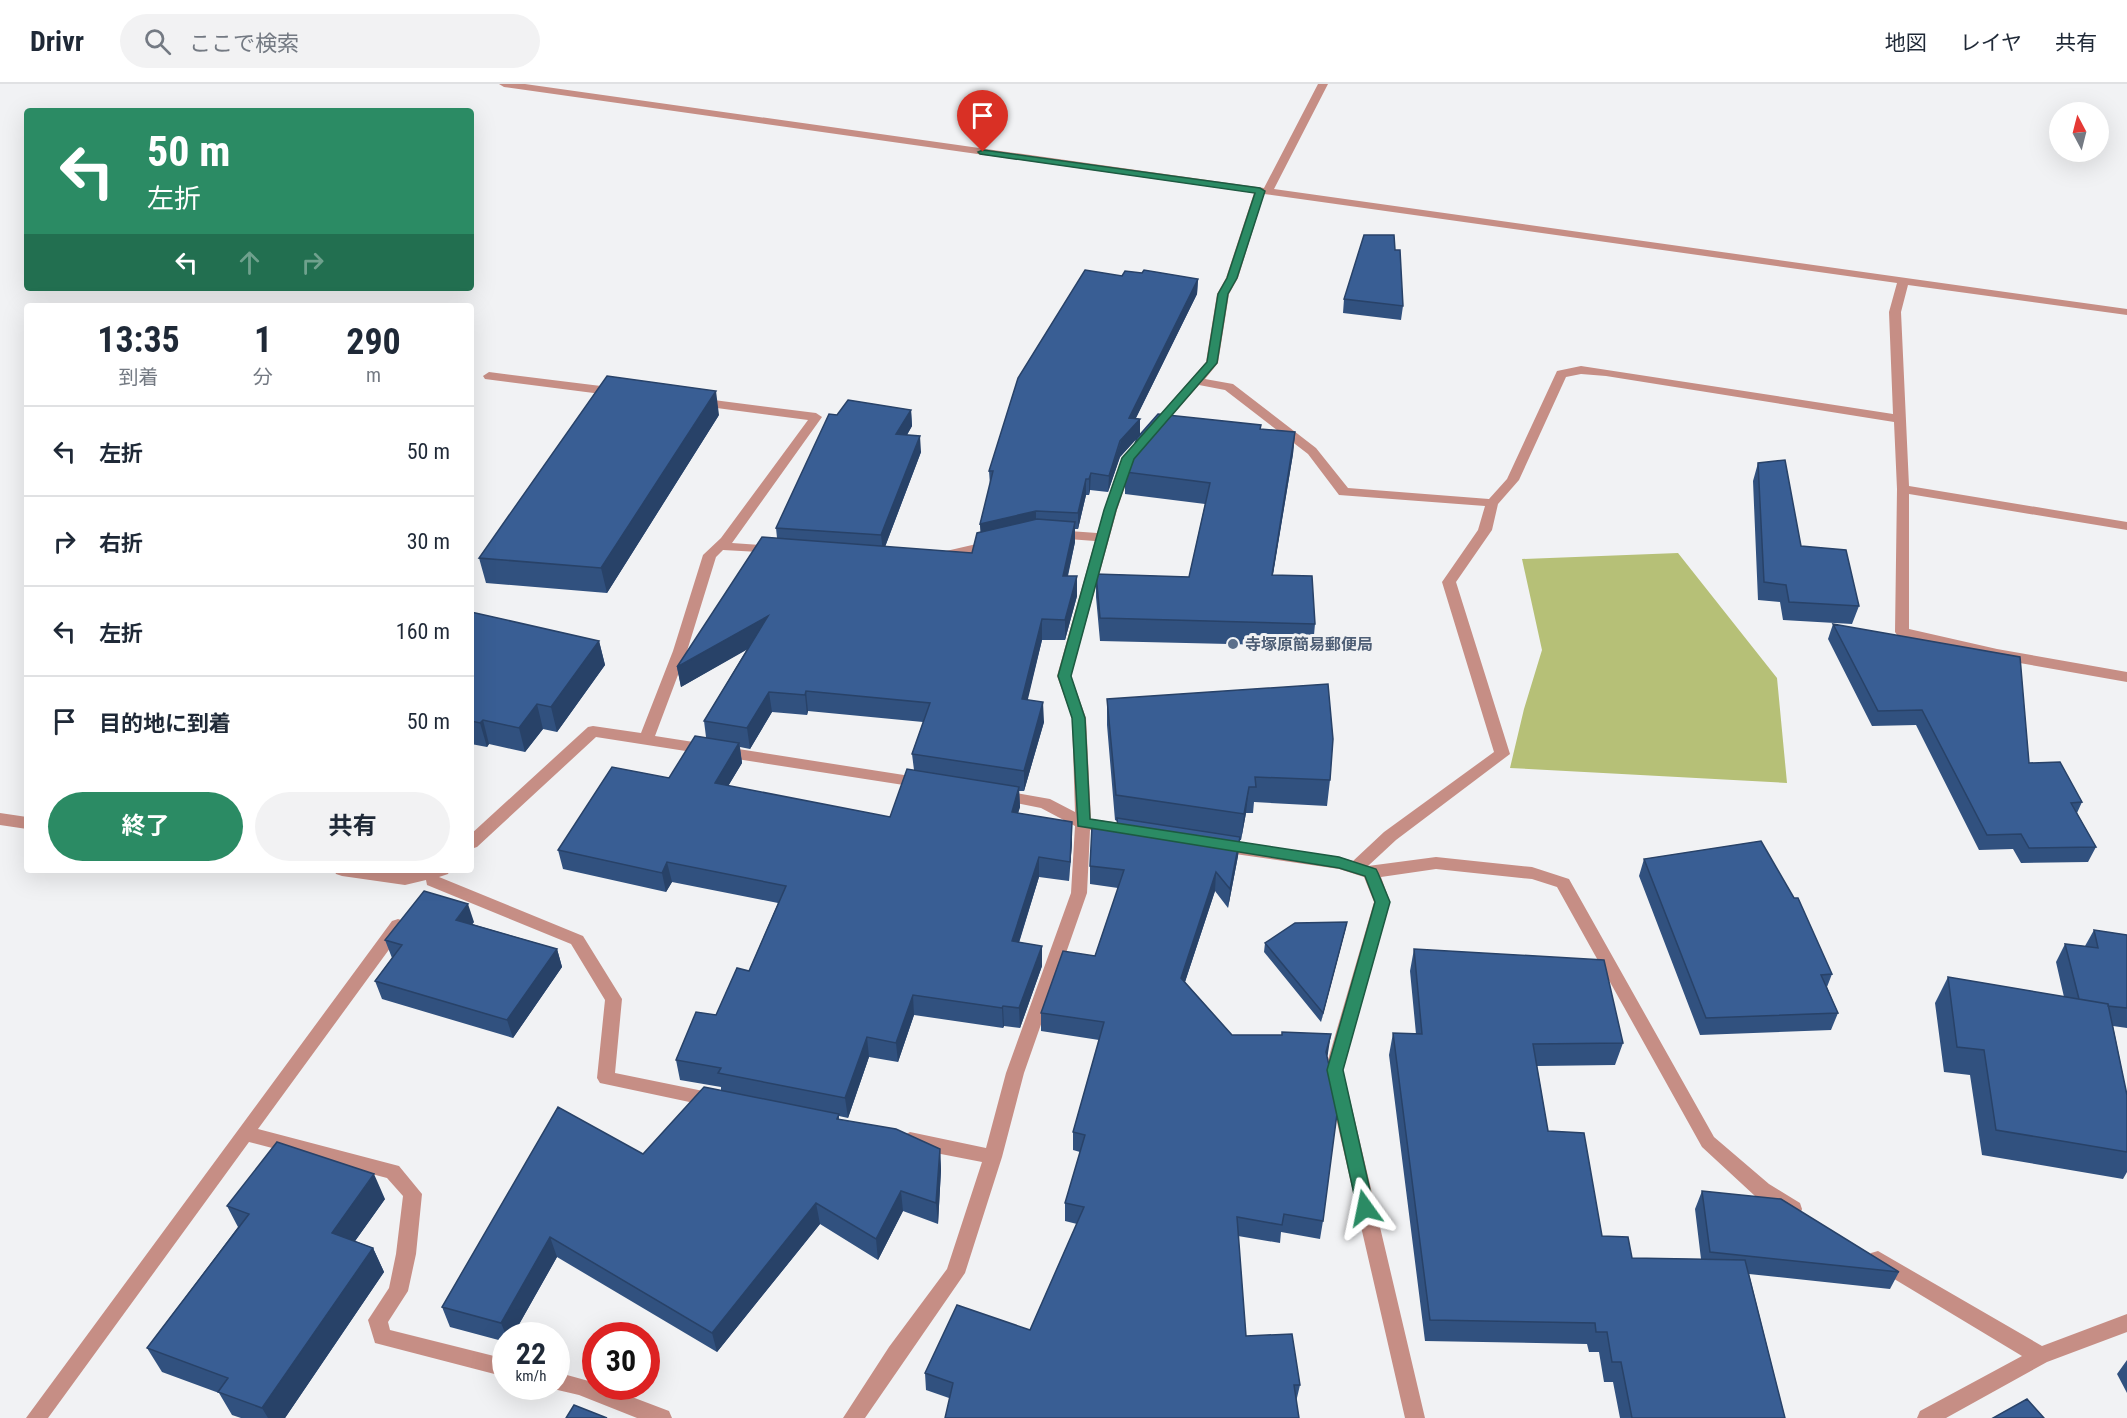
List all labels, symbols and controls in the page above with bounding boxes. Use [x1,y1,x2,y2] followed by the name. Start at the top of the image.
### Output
[120,14,540,68] search box
[30,25,84,58] text: Drivr
[141,25,174,58] icon: search
[189,31,299,56] text: ここで検索
[1885,31,1927,55] text: 地図
[1960,31,2022,55] text: レイヤ
[2055,31,2097,55] text: 共有
[957,90,1008,152] pin
[966,99,999,132] icon: arrive
[2049,102,2109,162] north arrow
[2049,102,2109,162] map controls
[147,127,230,176] text: 50 m
[48,132,126,210] icon: left
[147,183,201,215] text: 左折
[170,246,203,279] icon: left
[233,246,266,279] icon: ahead
[296,246,329,279] icon: right
[97,319,180,361] text: 13:35
[254,319,272,361] text: 1
[346,321,401,363] text: 290
[366,363,381,387] text: m
[119,365,159,389] text: 到着
[253,365,273,389] text: 分
[48,435,81,468] icon: left
[407,439,450,464] text: 50 m
[99,441,143,466] text: 左折
[48,525,81,558] icon: right
[407,529,450,554] text: 30 m
[99,531,143,556] text: 右折
[48,615,81,648] icon: left
[396,619,450,644] text: 160 m
[99,621,143,646] text: 左折
[1245,635,1373,654] place label: 寺塚原簡易郵便局
[1226,637,1240,651] marker: 寺塚原簡易郵便局
[48,705,81,738] icon: arrive
[407,709,450,734] text: 50 m
[99,711,231,736] text: 目的地に到着
[48,792,243,861] button: 終了
[255,792,450,861] button: 共有
[1333,1176,1397,1240] position arrow
[582,1322,660,1400] speed limit sign: 30
[516,1336,546,1371] text: 22
[516,1367,546,1385] text: km/h

